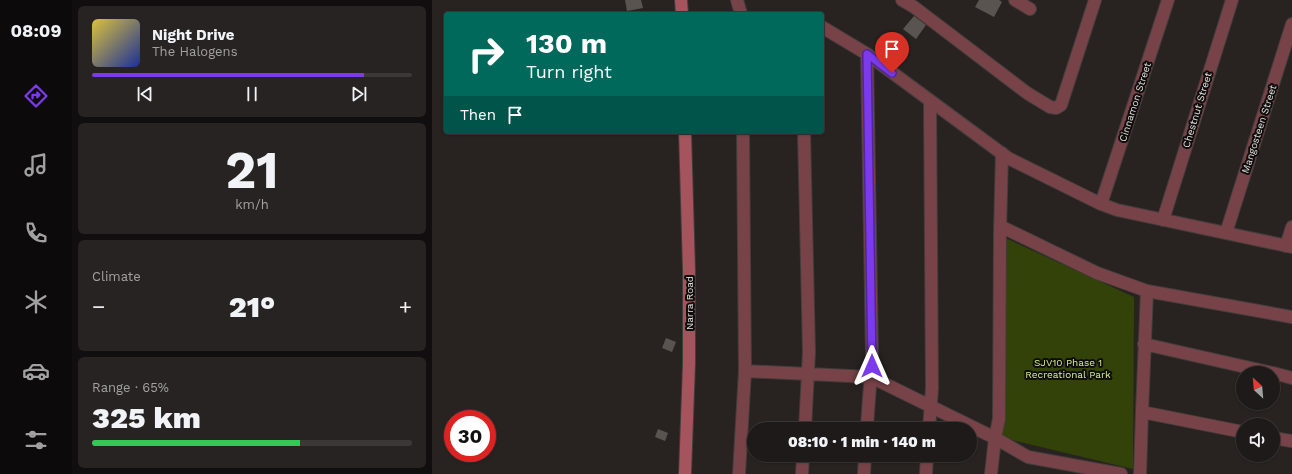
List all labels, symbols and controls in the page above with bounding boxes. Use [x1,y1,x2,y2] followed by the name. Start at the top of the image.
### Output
[11,20,62,41] text: 08:09
[152,26,235,44] text: Night Drive
[526,27,607,60] text: 130 m
[460,28,512,80] icon: right
[875,32,909,73] pin
[881,38,903,60] icon: arrive
[152,44,238,59] text: The Halogens
[1117,60,1153,143] street label: Cinnamon Street
[526,61,612,82] text: Turn right
[1180,70,1214,149] street label: Chestnut Street
[22,82,50,110] icon: directions
[134,83,156,105] icon: previous
[241,83,263,105] icon: pause
[348,83,370,105] icon: next
[1239,83,1279,175] street label: Mangosteen Street
[504,104,526,126] icon: arrive
[460,106,496,124] text: Then
[225,140,279,201] text: 21
[22,151,50,179] icon: music
[235,197,269,212] text: km/h
[22,219,50,247] icon: phone
[92,269,141,284] text: Climate
[684,276,695,330] street label: Narra Road
[22,288,50,316] icon: climate
[229,289,275,324] text: 21°
[92,294,105,319] text: −
[399,294,412,319] text: +
[851,345,893,387] position arrow
[22,357,50,385] icon: car
[1025,357,1111,380] park label: SJV10 Phase 1 Recreational Park
[1236,366,1280,410] north arrow
[1236,366,1280,462] map controls
[92,380,169,395] text: Range · 65%
[92,400,201,435] text: 325 km
[444,410,496,462] speed limit sign: 30
[1236,418,1280,462] button: sound
[22,426,50,454] icon: filters
[788,433,936,451] text: 08:10 · 1 min · 140 m

